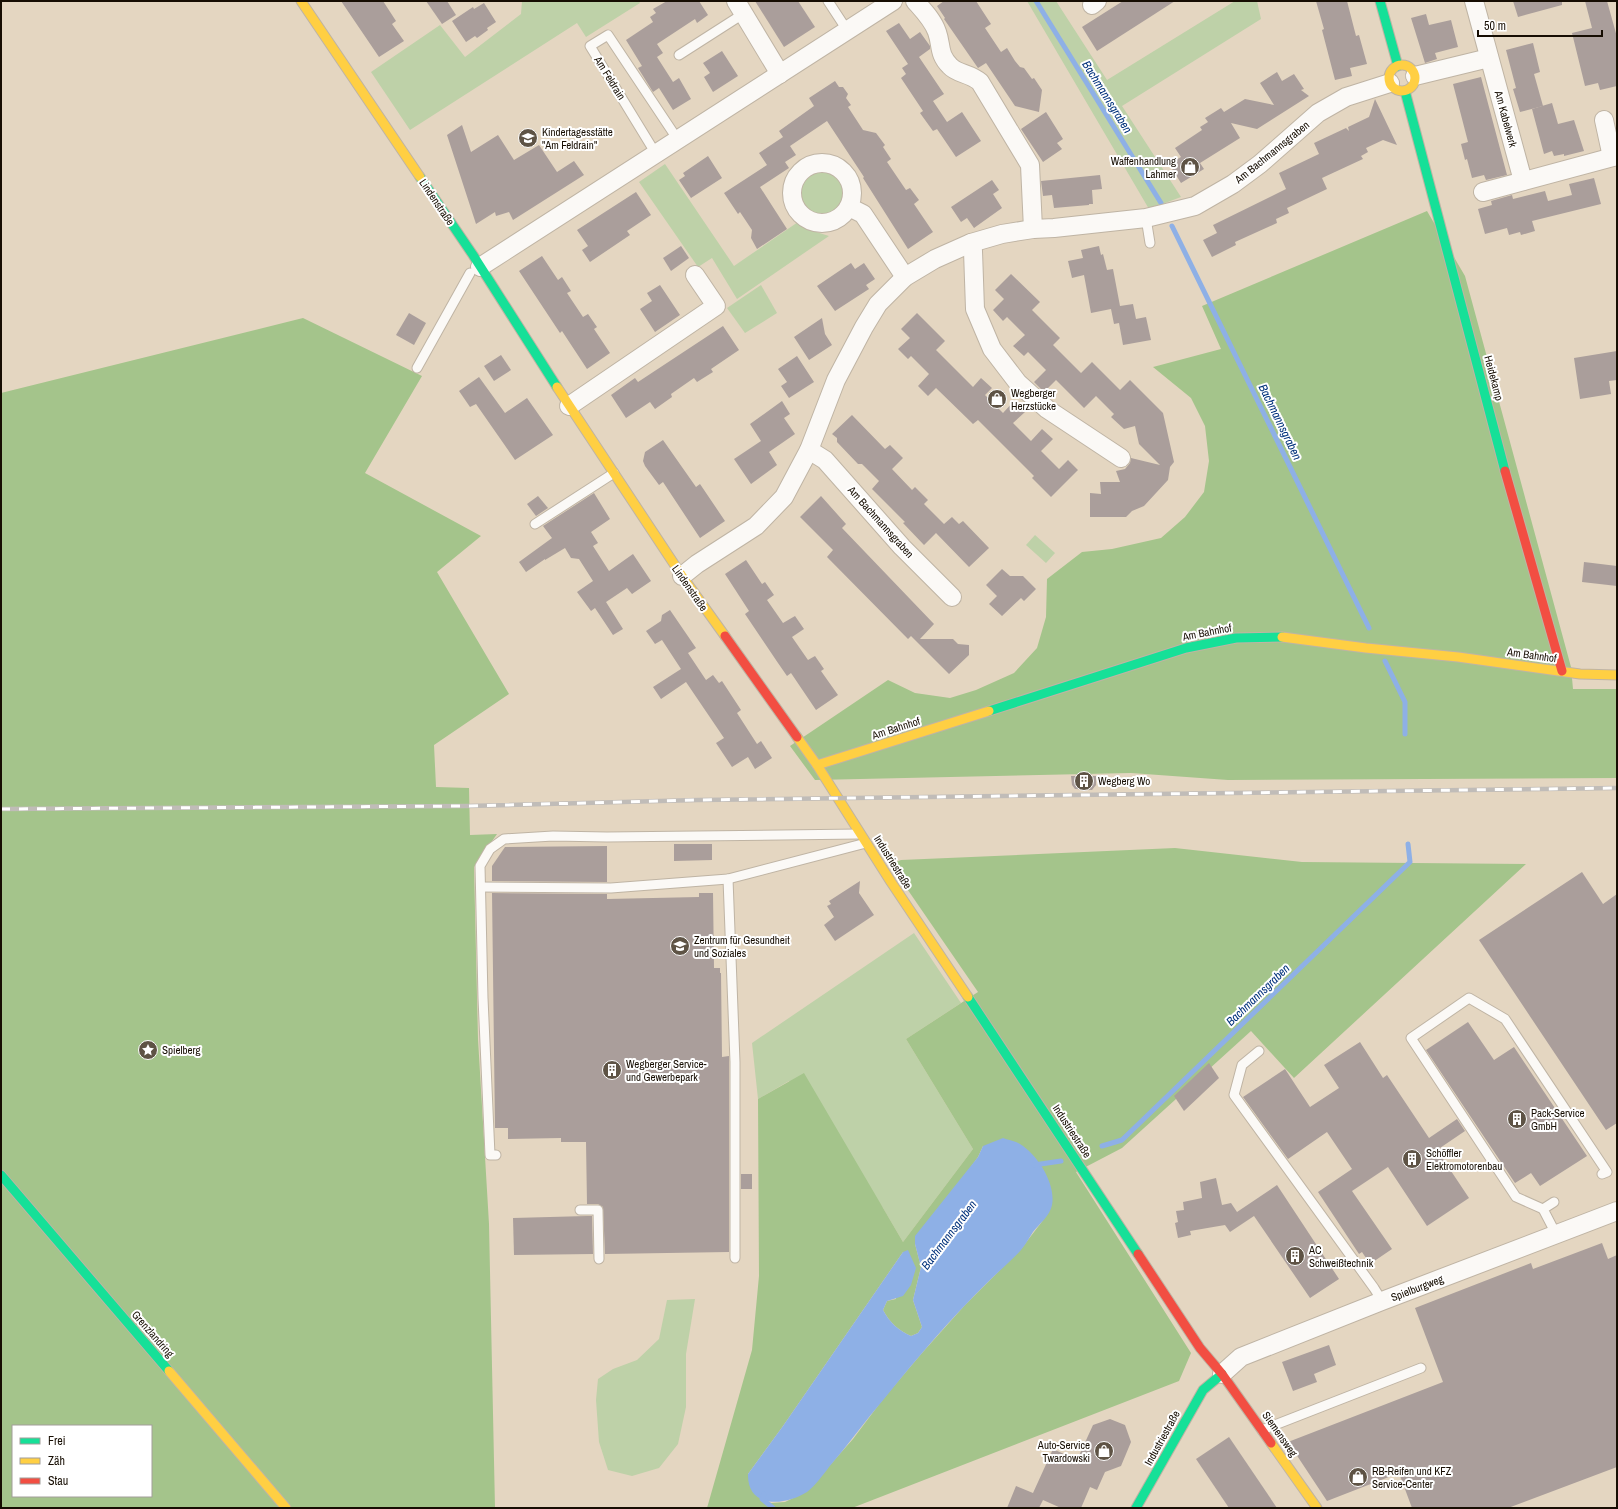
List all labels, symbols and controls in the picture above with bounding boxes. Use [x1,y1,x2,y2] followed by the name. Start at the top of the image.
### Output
[1478,12,1602,38] scale bar
[1484,18,1506,34] text: 50 m
[591,53,629,102] street label: Am Feldrain
[1078,58,1136,136] water label: Bachmannsgraben
[1491,88,1520,149] street label: Am Kabelwerk
[1231,118,1312,187] street label: Am Bachmannsgraben
[542,125,613,152] place label: Kindertagesstätte "Am Feldrain"
[517,127,539,149] school or university icon: Kindertagesstätte "Am Feldrain"
[1111,154,1176,181] place label: Waffenhandlung Lahmer
[1179,156,1201,178] shop icon: Waffenhandlung Lahmer
[416,176,458,228] street label: Lindenstraße
[1481,354,1507,402] street label: Heidekamp
[1255,381,1305,463] water label: Bachmannsgraben
[1011,386,1056,413] place label: Wegberger Herzstücke
[986,388,1008,410] shop icon: Wegberger Herzstücke
[844,482,917,561] street label: Am Bachmannsgraben
[669,562,711,614] street label: Lindenstraße
[1180,620,1233,644] street label: Am Bahnhof
[1505,644,1558,665] street label: Am Bahnhof
[869,714,922,743] street label: Am Bahnhof
[1073,770,1095,792] building icon: Wegberg Wo
[1098,774,1150,788] place label: Wegberg Wo
[871,833,915,891] street label: Industriestraße
[694,933,790,960] place label: Zentrum für Gesundheit und Soziales
[669,935,691,957] school or university icon: Zentrum für Gesundheit und Soziales
[1223,961,1293,1029] water label: Bachmannsgraben
[137,1039,159,1061] place icon: Spielberg
[162,1043,201,1057] place label: Spielberg
[626,1057,707,1084] place label: Wegberger Service- und Gewerbepark
[601,1059,623,1081] building icon: Wegberger Service- und Gewerbepark
[1050,1102,1094,1160] street label: Industriestraße
[1531,1106,1585,1133] place label: Pack-Service GmbH
[1506,1108,1528,1130] building icon: Pack-Service GmbH
[1426,1146,1502,1173] place label: Schöffler Elektromotorenbau
[1401,1148,1423,1170] building icon: Schöffler Elektromotorenbau
[918,1197,980,1273] water label: Bachmannsgraben
[1308,1243,1374,1270] place label: AC Schweißtechnik
[1284,1245,1306,1267] building icon: AC Schweißtechnik
[1389,1272,1445,1304] street label: Spielburgweg
[129,1308,177,1360] street label: Grenzlandring
[1141,1408,1183,1468] street label: Industriestraße
[1259,1409,1301,1459] street label: Siemensweg
[12,1425,152,1497] legend
[48,1433,66,1449] text: Frei
[1037,1438,1090,1465] place label: Auto-Service Twardowski
[1093,1440,1115,1462] shop icon: Auto-Service Twardowski
[48,1453,65,1469] text: Zäh
[1372,1464,1452,1491] place label: RB-Reifen und KFZ Service-Center
[1347,1466,1369,1488] shop icon: RB-Reifen und KFZ Service-Center
[48,1473,68,1489] text: Stau

